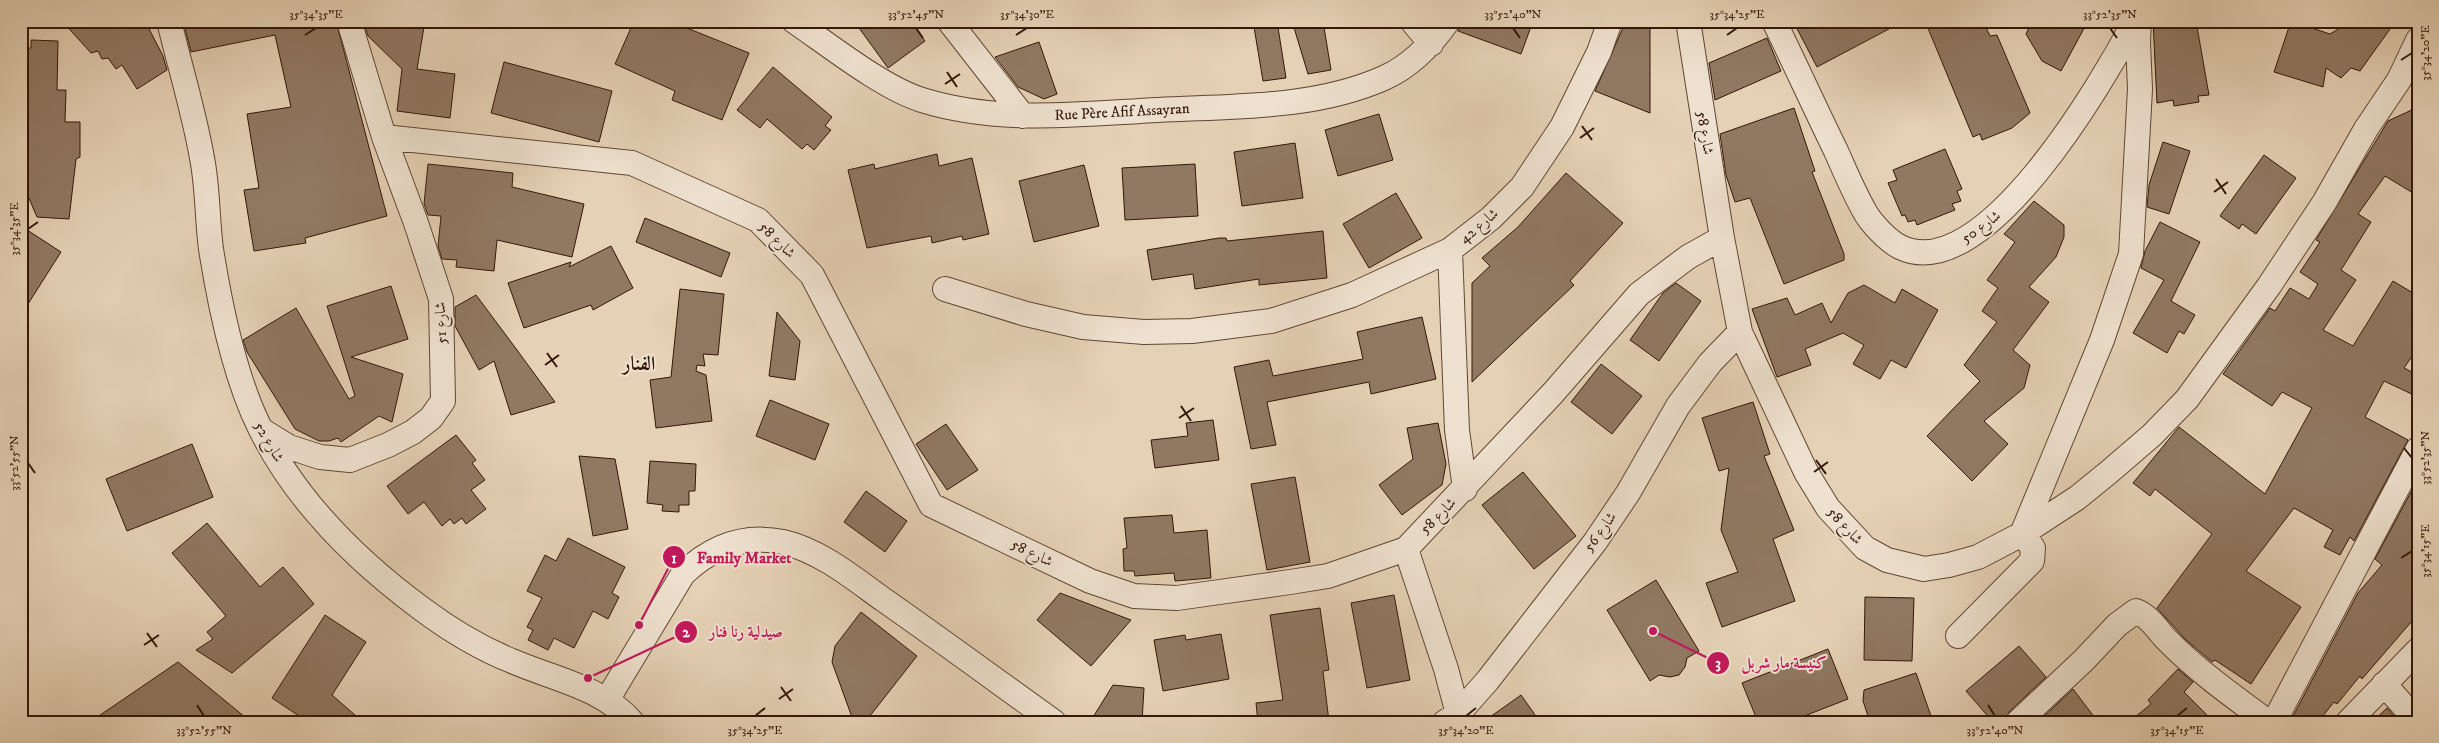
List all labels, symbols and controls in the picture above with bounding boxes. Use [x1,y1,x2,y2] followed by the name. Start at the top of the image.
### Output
[289,7,343,22] text: 35°34'35"E
[888,7,944,22] text: 33°52'45"N
[1000,7,1055,22] text: 35°34'30"E
[1485,7,1542,22] text: 33°52'40"N
[1710,7,1765,22] text: 35°34'25"E
[2083,7,2137,22] text: 33°52'35"N
[2418,25,2433,81] text: 35°34'20"E
[1054,99,1190,125] street label: Rue Père Afif Assayran
[1689,110,1718,157] street label: شارع 58
[7,202,22,256] text: 35°34'35"E
[1456,204,1504,250] street label: شارع 42
[1957,206,2006,250] street label: شارع 50
[753,218,799,264] street label: شارع 58
[431,301,454,344] street label: شارع 51
[621,352,655,377] district label: الفنار
[247,418,288,467] street label: شارع 52
[2418,431,2433,485] text: 33°52'35"N
[7,435,22,491] text: 33°52'55"N
[1416,494,1462,540] street label: شارع 58
[1821,503,1867,551] street label: شارع 58
[1579,508,1623,557] street label: شارع 56
[2418,524,2433,578] text: 35°34'15"E
[1007,535,1056,574] street label: شارع 58
[661,542,801,573] callout: Family Market
[697,548,792,568] text: Family Market
[671,549,677,568] text: 1
[674,616,793,647] callout: صيدلية رنا فنار
[707,622,783,642] text: صيدلية رنا فنار
[682,623,690,642] text: 2
[1706,647,1837,678] callout: كنيسة مار شربل
[1741,653,1827,674] text: كنيسة مار شربل
[1715,654,1721,673] text: 3
[176,723,232,738] text: 33°52'55"N
[728,723,783,738] text: 35°34'25"E
[1438,723,1494,738] text: 35°34'20"E
[1967,723,2024,738] text: 33°52'40"N
[2150,723,2204,738] text: 35°34'15"E

